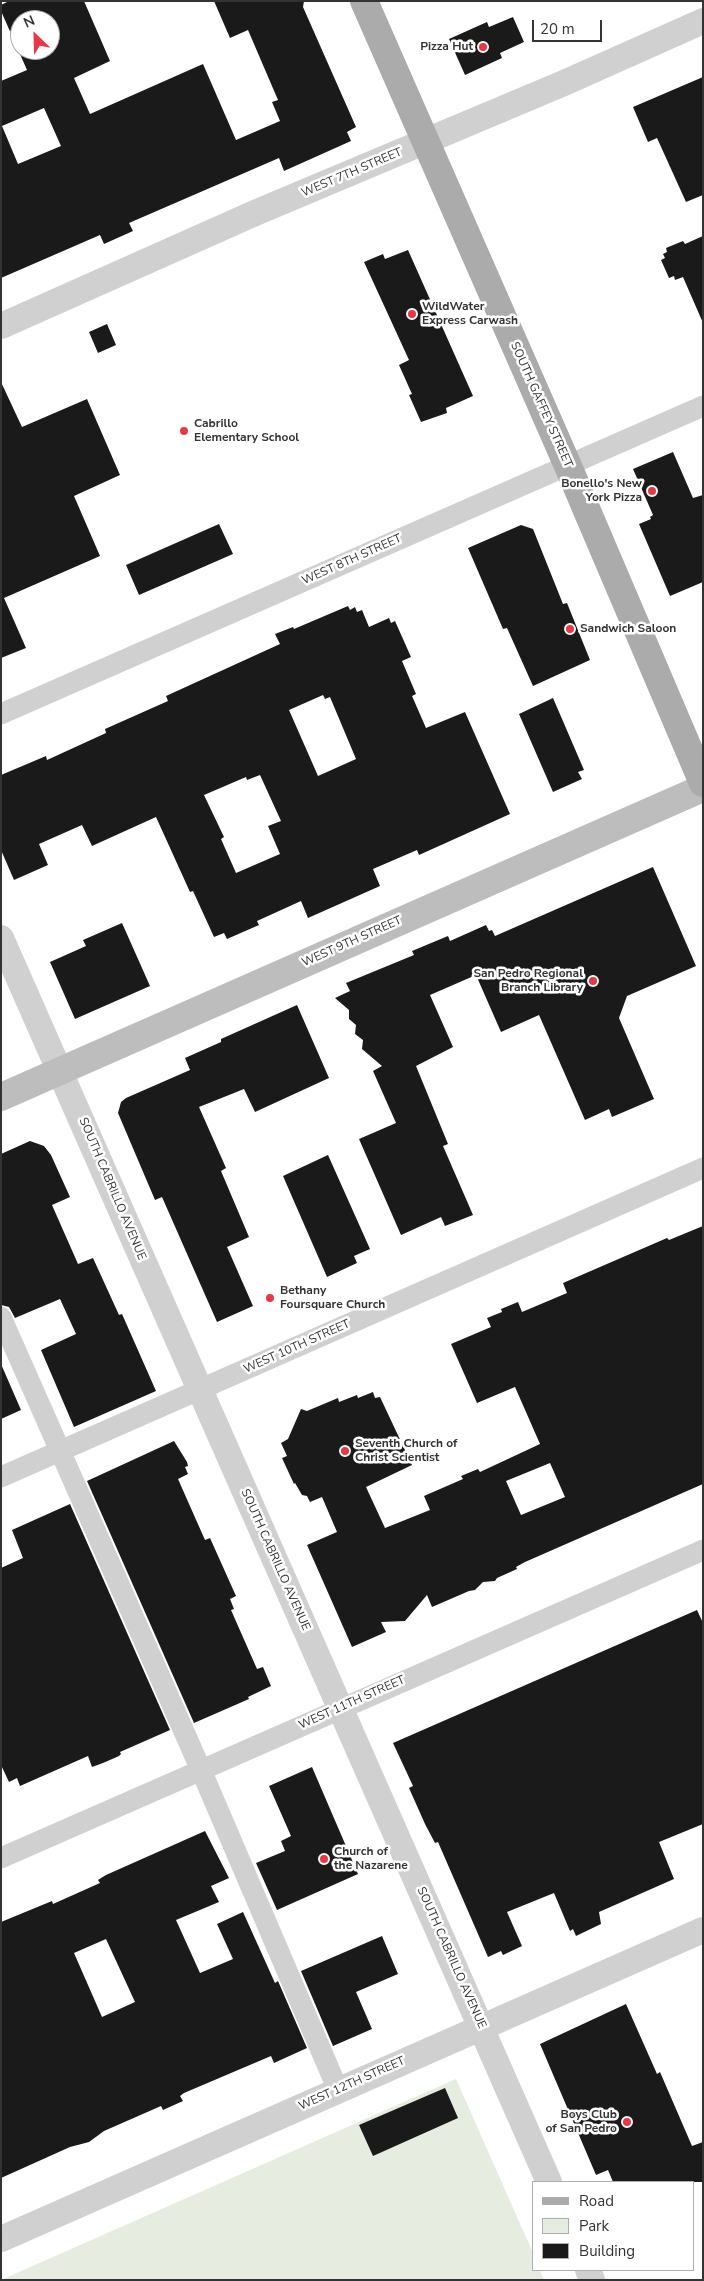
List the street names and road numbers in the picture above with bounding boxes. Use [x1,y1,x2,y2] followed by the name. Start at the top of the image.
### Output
[300,145,404,201] street label: WEST 7TH STREET
[507,340,575,470] street label: SOUTH GAFFEY STREET
[300,532,404,588] street label: WEST 8TH STREET
[300,914,404,970] street label: WEST 9TH STREET
[75,1116,149,1262] street label: SOUTH CABRILLO AVENUE
[242,1317,352,1377] street label: WEST 10TH STREET
[237,1487,313,1633] street label: SOUTH CABRILLO AVENUE
[297,1673,407,1733] street label: WEST 11TH STREET
[413,1885,489,2031] street label: SOUTH CABRILLO AVENUE
[297,2054,407,2114] street label: WEST 12TH STREET

